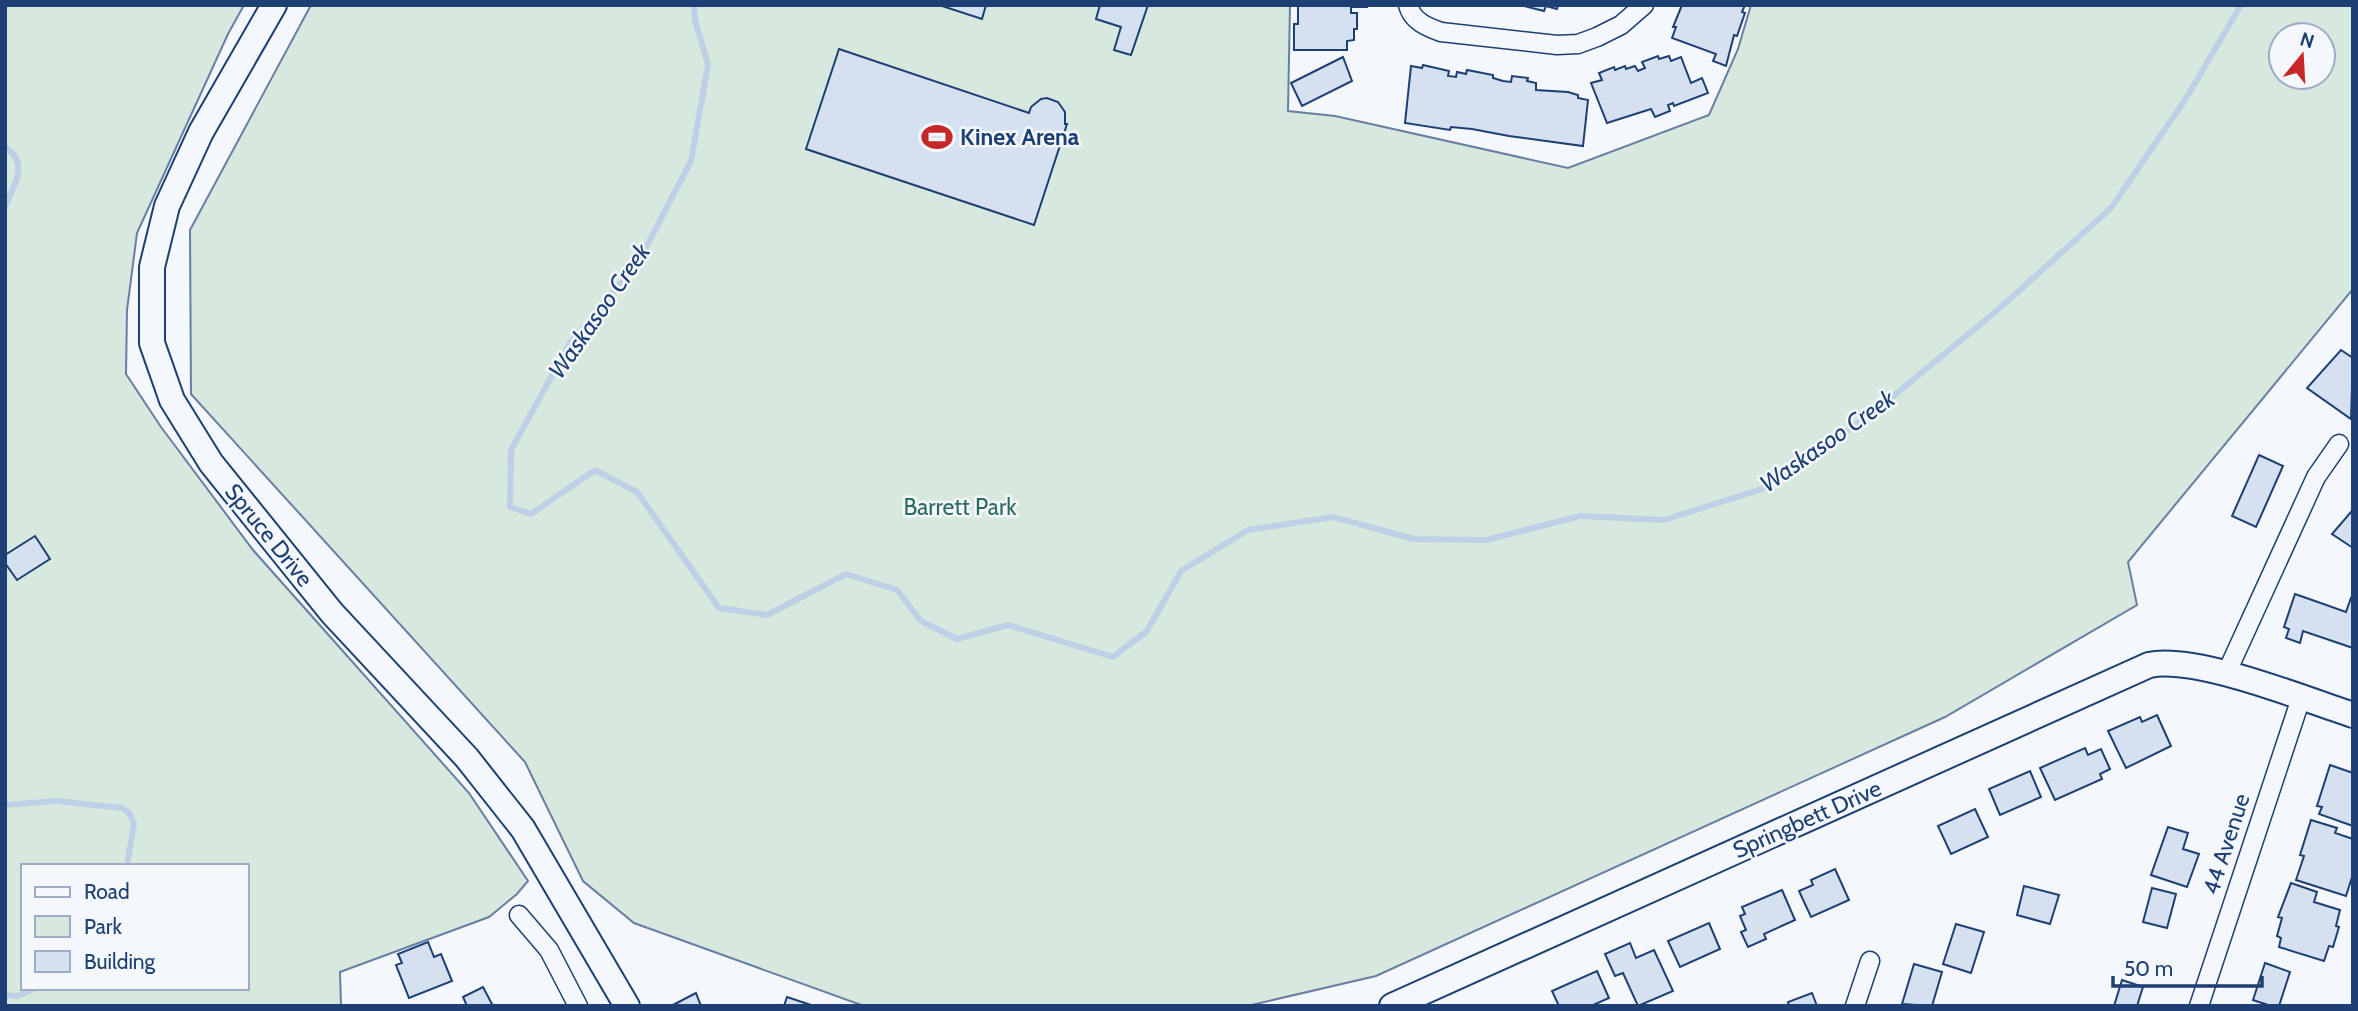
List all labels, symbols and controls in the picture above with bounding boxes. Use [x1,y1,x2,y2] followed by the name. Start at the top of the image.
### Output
[2267,21,2337,91] north arrow
[2297,27,2317,53] text: N
[920,120,954,154] sports icon: Kinex Arena
[960,123,1080,151] place label: Kinex Arena
[542,237,657,384] water label: Waskasoo Creek
[1754,383,1901,498] water label: Waskasoo Creek
[219,478,319,592] street label: Spruce Drive
[904,493,1017,521] park label: Barrett Park
[1729,774,1886,864] street label: Springbett Drive
[2197,790,2256,898] street label: 44 Avenue
[21,864,248,990] legend
[84,879,130,904] text: Road
[84,914,122,939] text: Park
[2113,944,2262,988] scale bar
[84,949,156,974] text: Building
[2124,956,2173,981] text: 50 m

